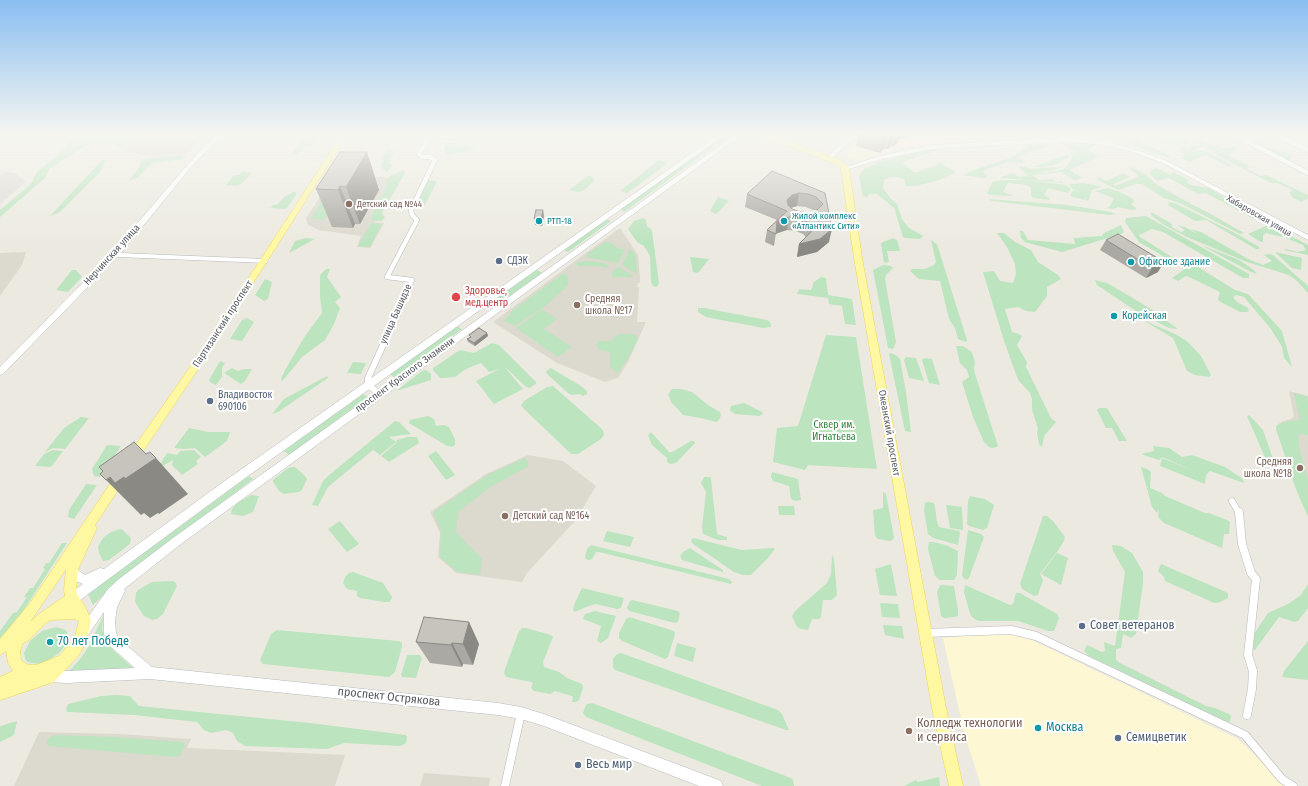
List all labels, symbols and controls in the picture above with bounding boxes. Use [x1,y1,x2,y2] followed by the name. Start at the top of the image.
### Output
[1225,193,1293,239] street label: Хабаровская улица
[344,199,354,209] marker: Детский сад №44
[357,199,422,209] place label: Детский сад №44
[792,211,860,232] place label: Жилой комплекс «Атлантикс Сити»
[534,216,544,226] marker: РТП-18
[547,216,572,226] place label: РТП-18
[779,216,789,226] marker: Жилой комплекс «Атлантикс Сити»
[81,222,143,288] street label: Нерчинская улица
[507,255,528,267] place label: СДЭК
[494,256,504,266] marker: СДЭК
[1139,256,1210,268] place label: Офисное здание
[1126,257,1136,267] marker: Офисное здание
[190,278,256,370] street label: Партизанский проспект
[377,282,415,346] street label: улица Башидзе
[465,285,508,308] place label: Здоровье, мед.центр
[450,291,462,303] marker: Здоровье, мед.центр
[585,293,632,316] place label: Средняя школа №17
[572,300,582,310] marker: Средняя школа №17
[1122,310,1167,322] place label: Корейская
[1109,311,1119,321] marker: Корейская
[353,335,457,415] street label: проспект Красного Знамени
[218,389,272,412] place label: Владивосток 690106
[876,389,902,477] street label: Океанский проспект
[205,396,215,406] marker: Владивосток 690106
[812,419,856,442] park label: Cквер им. Игнатьева
[1244,456,1292,480] place label: Средняя школа №18
[1295,463,1305,473] marker: Средняя школа №18
[513,510,589,522] place label: Детский сад №164
[500,511,510,521] marker: Детский сад №164
[1090,619,1175,633] place label: Совет ветеранов
[1077,621,1087,631] marker: Совет ветеранов
[58,635,129,649] place label: 70 лет Победе
[45,637,55,647] marker: 70 лет Победе
[337,684,441,710] street label: проспект Острякова
[917,717,1022,745] place label: Колледж технологии и сервиса
[1046,721,1083,735] place label: Москва
[1033,723,1043,733] marker: Москва
[904,726,914,736] marker: Колледж технологии и сервиса
[1126,731,1186,745] place label: Семицветик
[1113,733,1123,743] marker: Семицветик
[586,758,632,772] place label: Весь мир
[573,760,583,770] marker: Весь мир

